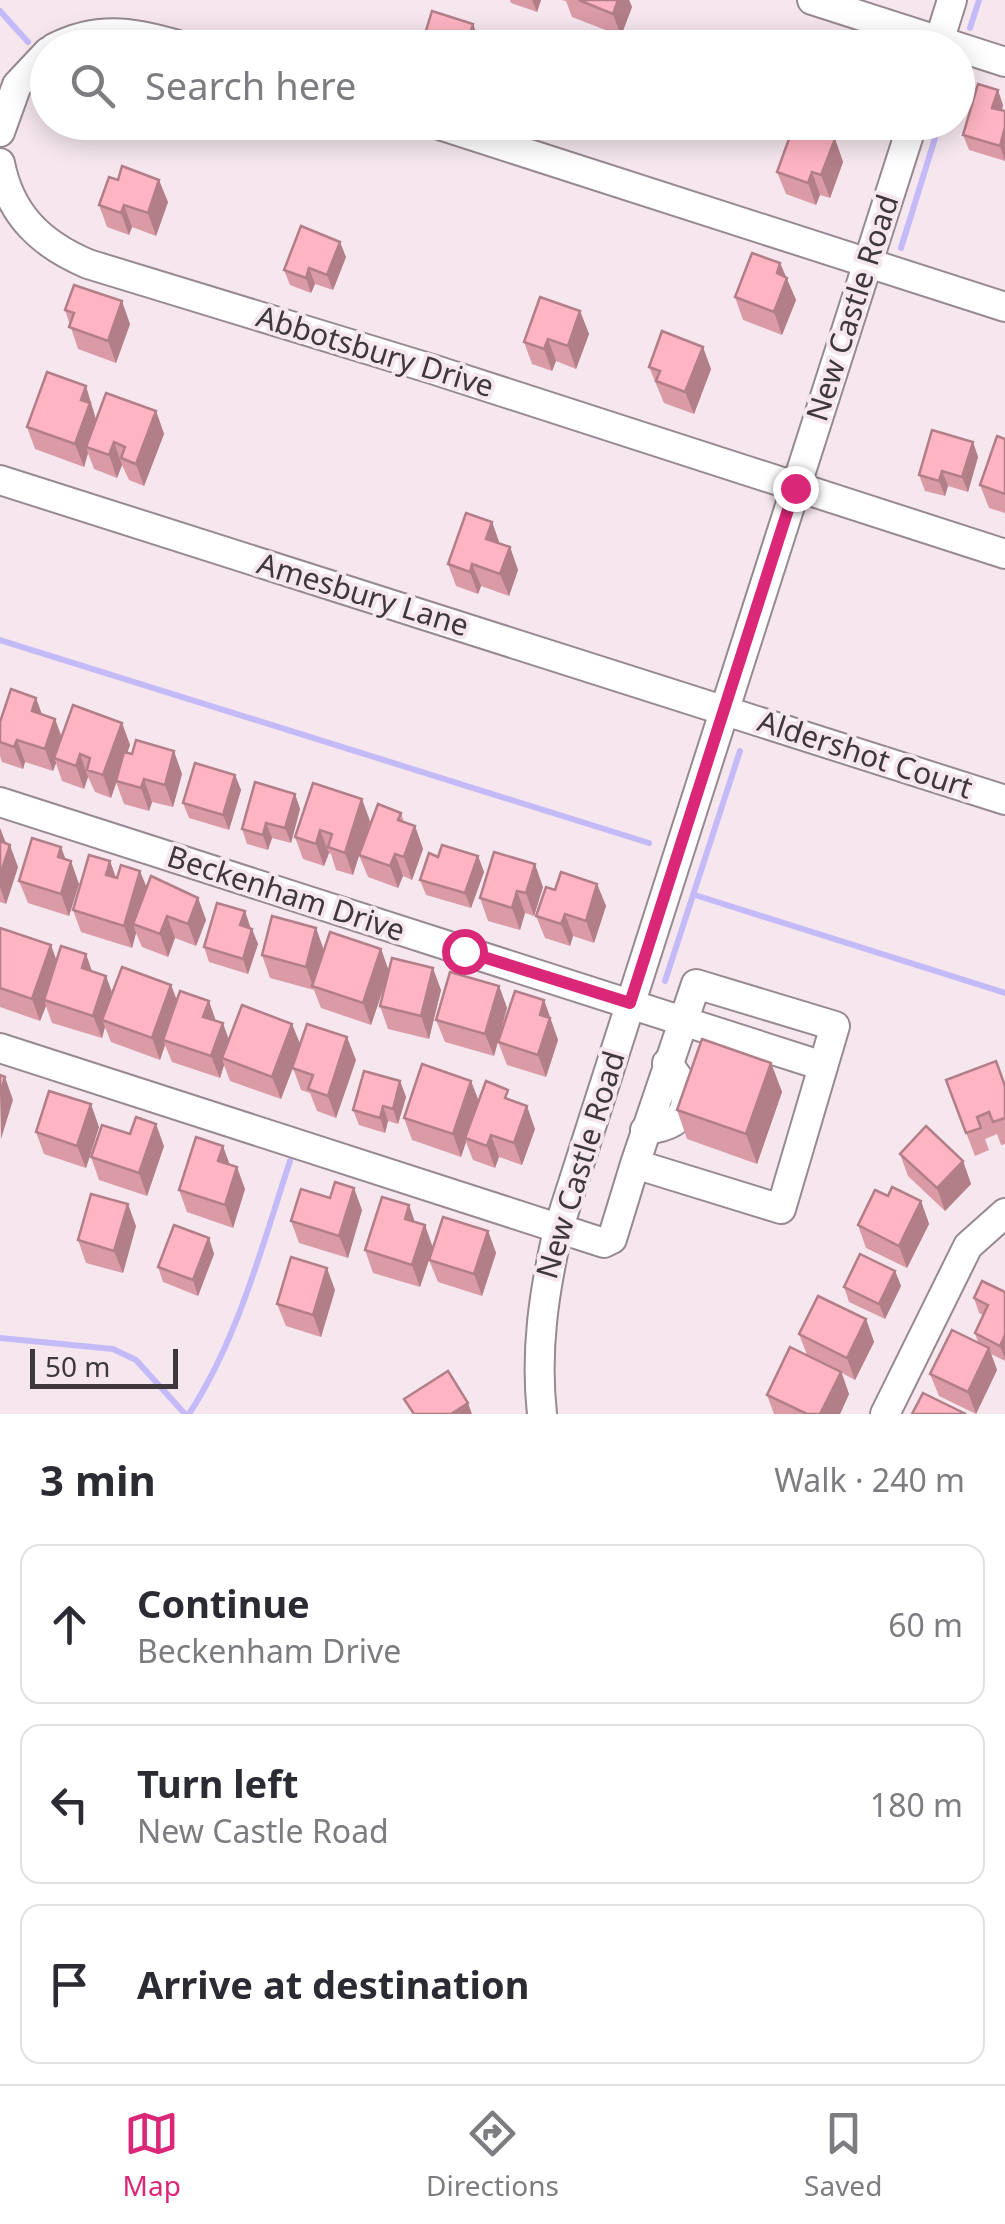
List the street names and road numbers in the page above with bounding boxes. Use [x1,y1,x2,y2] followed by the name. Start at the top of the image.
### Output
[796,189,908,426] street label: New Castle Road
[252,295,499,406] street label: Abbotsbury Drive
[253,542,474,645] street label: Amesbury Lane
[753,700,978,808] street label: Aldershot Court
[162,835,411,950] street label: Beckenham Drive
[525,1046,634,1283] street label: New Castle Road

